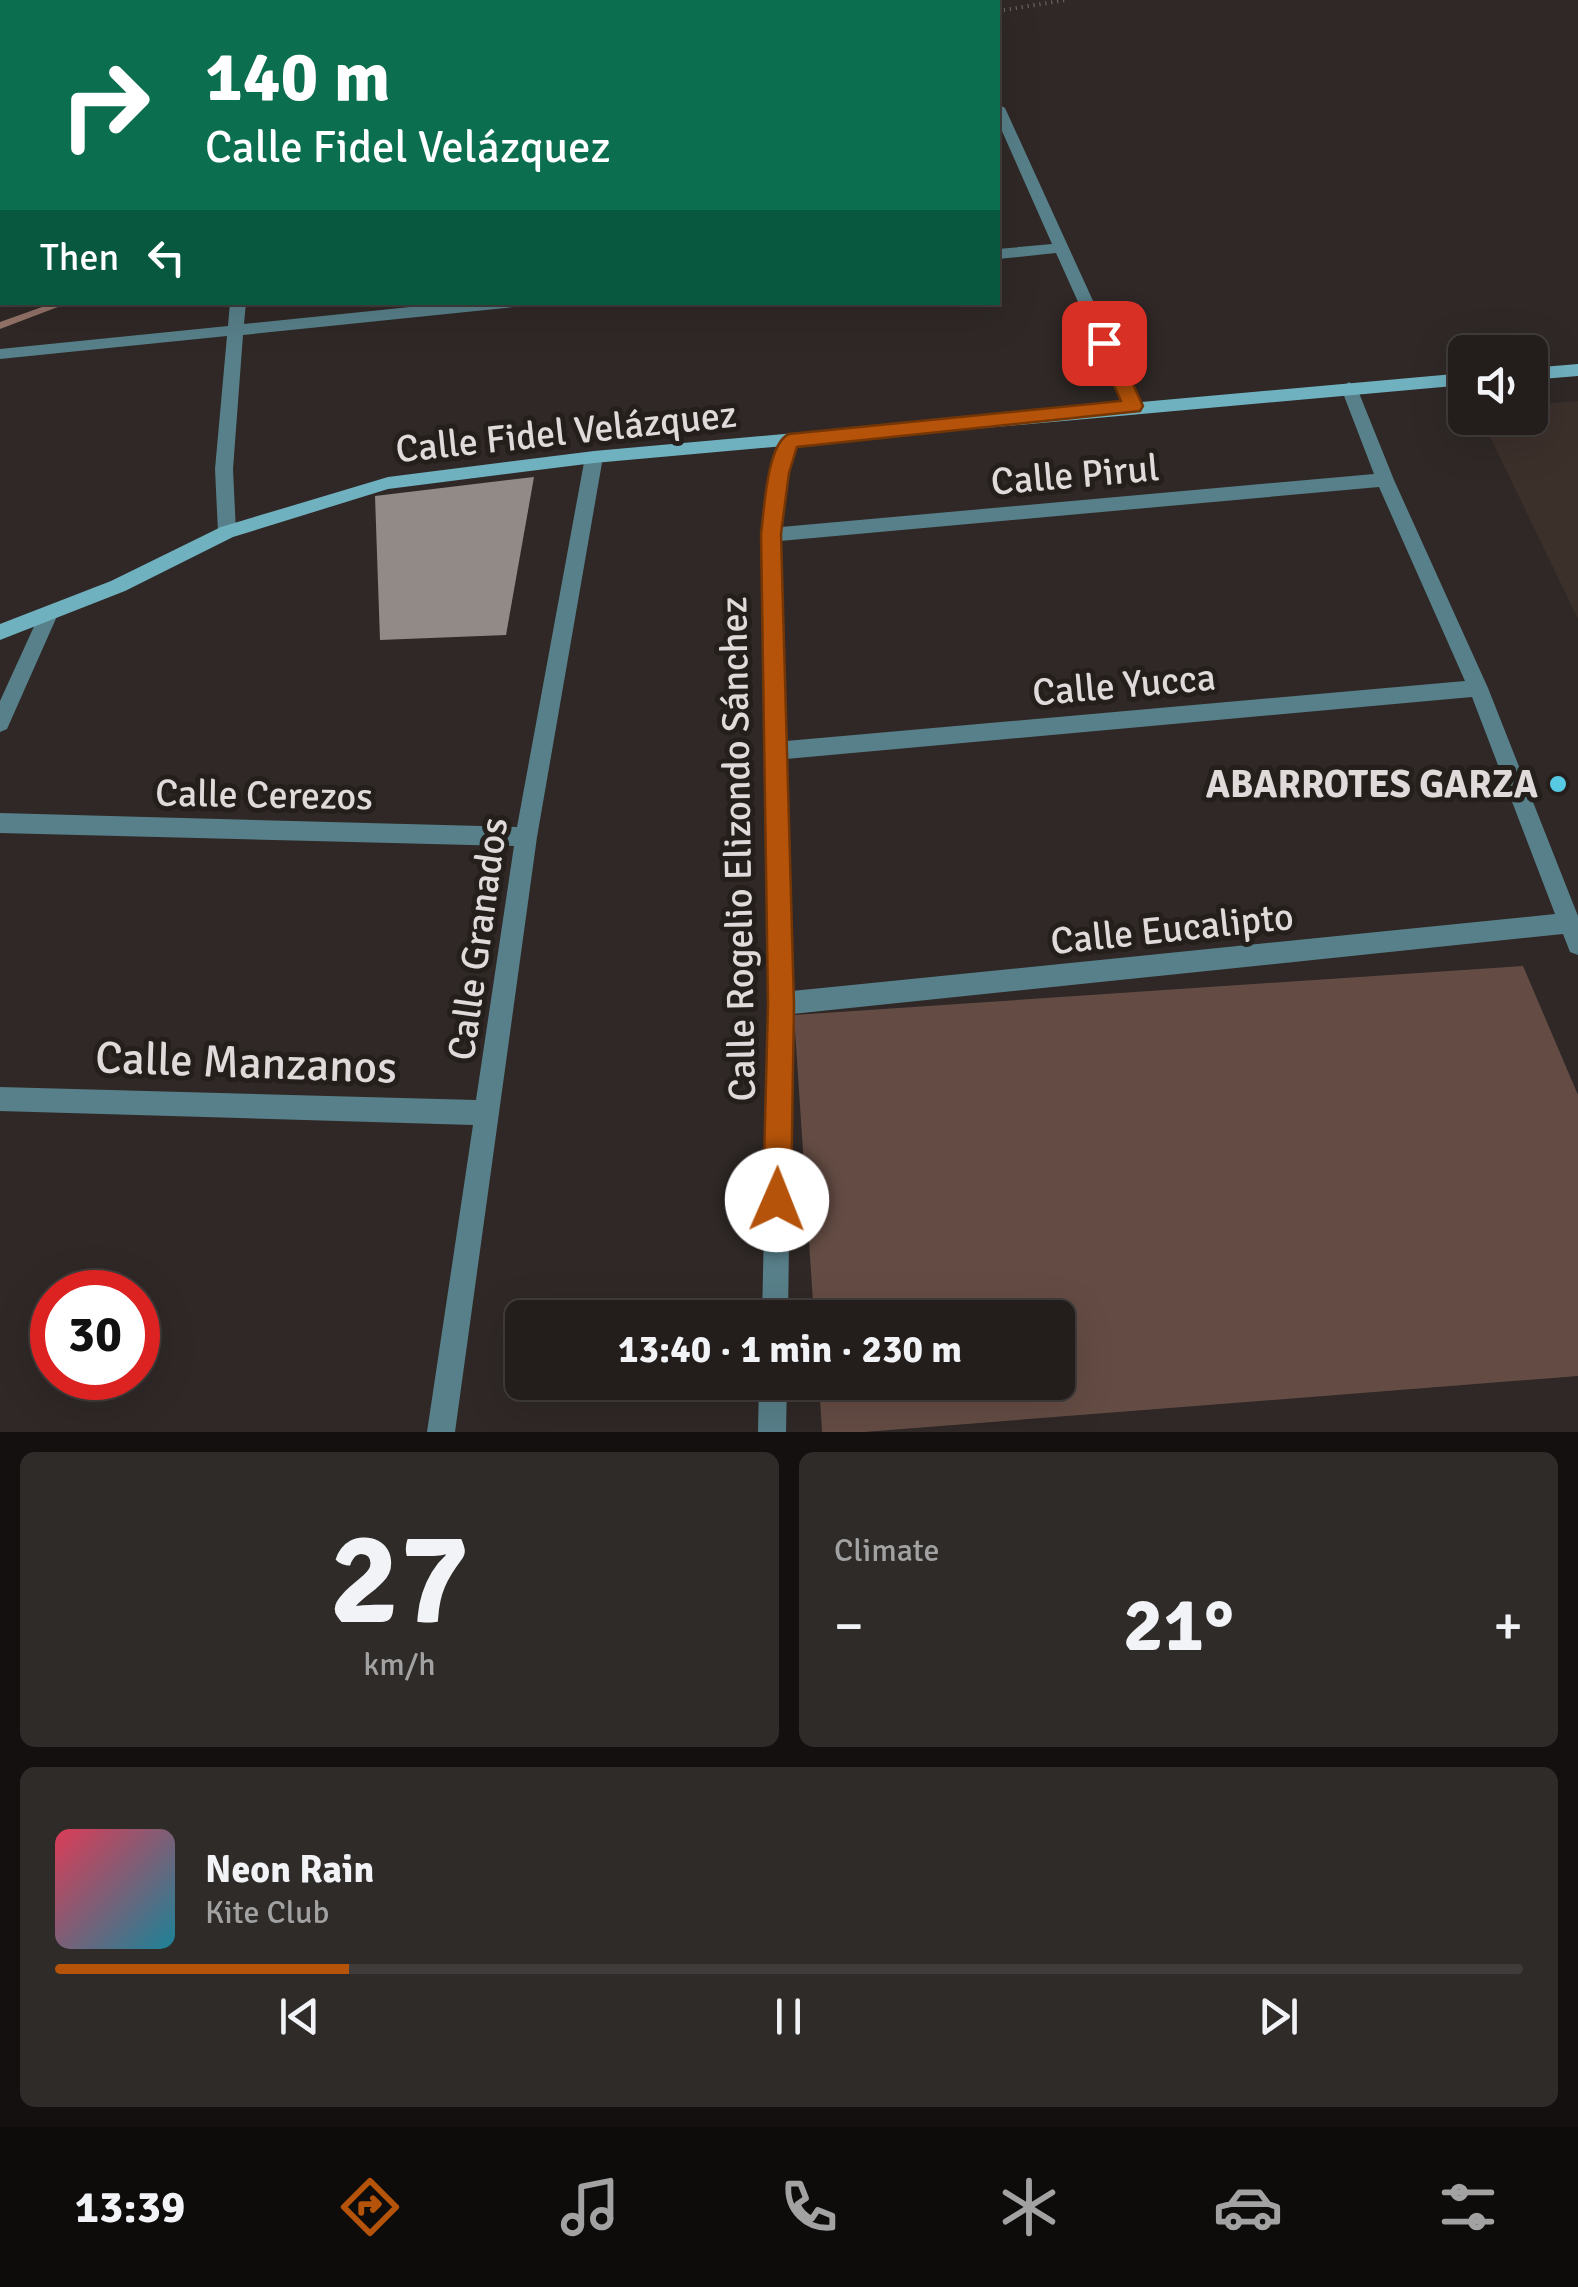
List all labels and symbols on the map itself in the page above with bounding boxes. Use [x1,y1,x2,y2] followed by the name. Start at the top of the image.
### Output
[1062,301,1147,386] pin
[393,391,739,473] street label: Calle Fidel Velázquez
[989,444,1161,506] street label: Calle Pirul
[710,596,766,1102] street label: Calle Rogelio Elizondo Sánchez
[1030,654,1218,716] street label: Calle Yucca
[1206,761,1538,808] place label: ABARROTES GARZA
[155,770,373,820] street label: Calle Cerezos
[1547,773,1569,795] marker: ABARROTES GARZA
[438,815,518,1063] street label: Calle Granados
[1048,893,1296,965] street label: Calle Eucalipto
[94,1030,398,1096] street label: Calle Manzanos
[725,1148,829,1252] position arrow
[30,1270,160,1400] speed limit sign: 30

